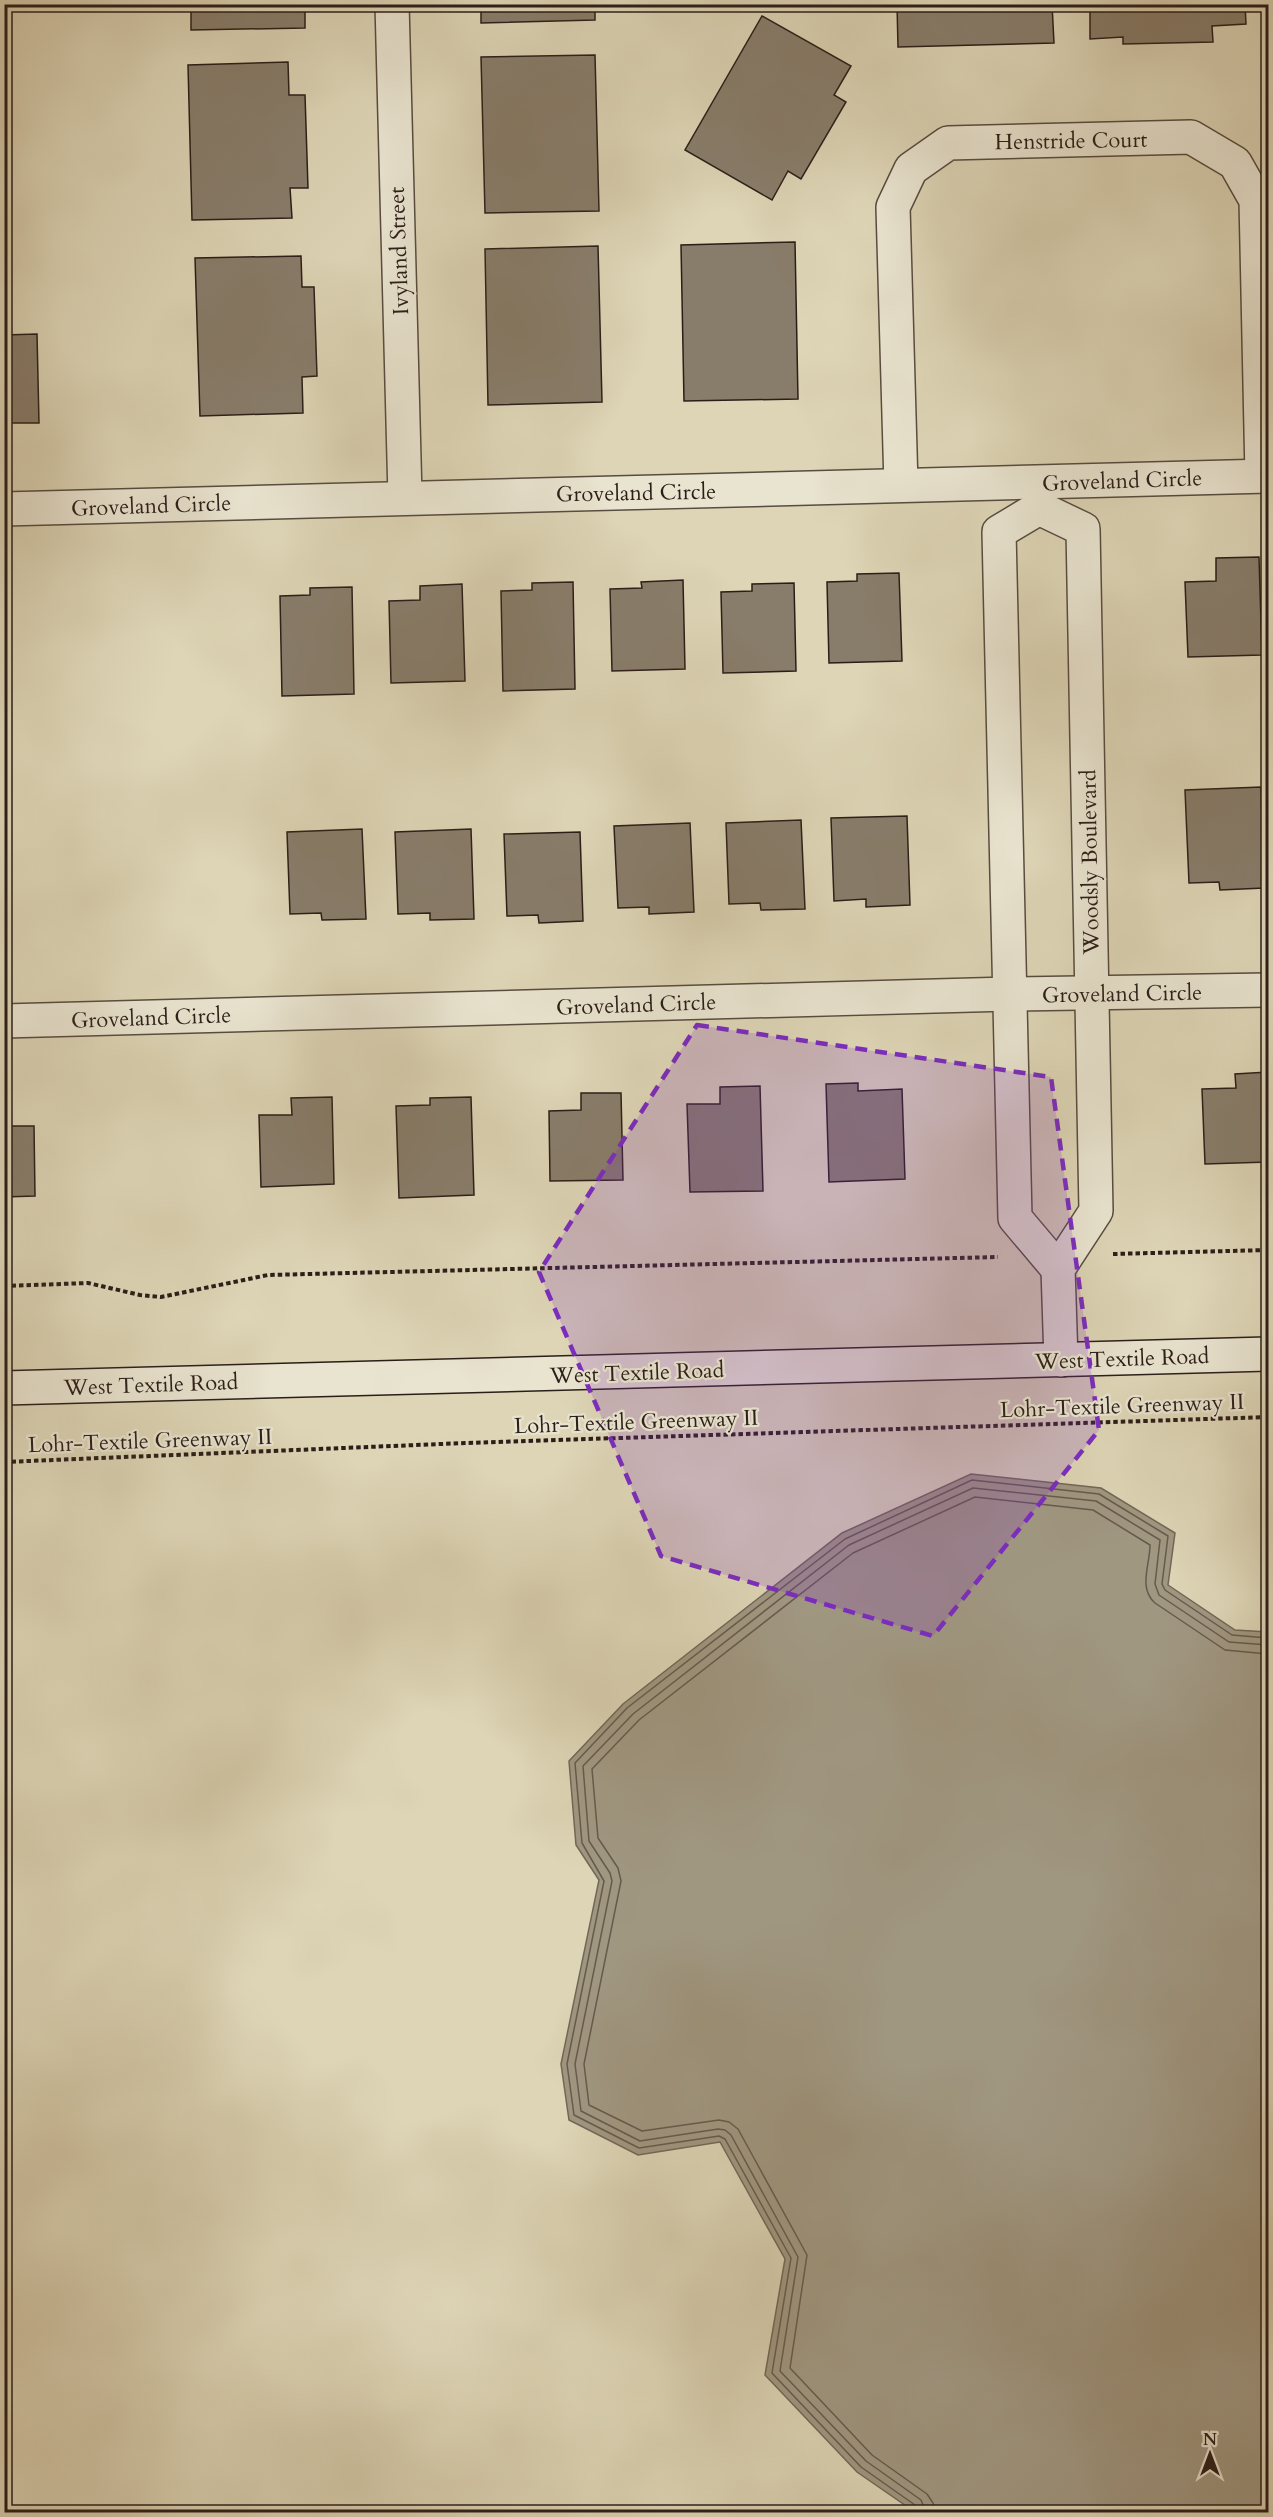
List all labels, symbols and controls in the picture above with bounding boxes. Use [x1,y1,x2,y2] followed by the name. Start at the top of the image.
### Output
[994,125,1148,157] street label: Henstride Court
[382,186,416,316] street label: Ivyland Street
[1041,463,1203,499] street label: Groveland Circle
[556,477,716,509] street label: Groveland Circle
[70,488,232,524] street label: Groveland Circle
[1073,769,1107,956] street label: Woodsly Boulevard
[1042,978,1202,1010] street label: Groveland Circle
[555,987,717,1023] street label: Groveland Circle
[70,1000,232,1036] street label: Groveland Circle
[1033,1341,1210,1377] street label: West Textile Road
[548,1355,725,1391] street label: West Textile Road
[62,1367,239,1403] street label: West Textile Road
[999,1387,1245,1425] street label: Lohr-Textile Greenway II
[513,1403,759,1441] street label: Lohr-Textile Greenway II
[27,1422,273,1460] street label: Lohr-Textile Greenway II
[1180,2424,1240,2484] north arrow
[1203,2429,1217,2451] text: N

